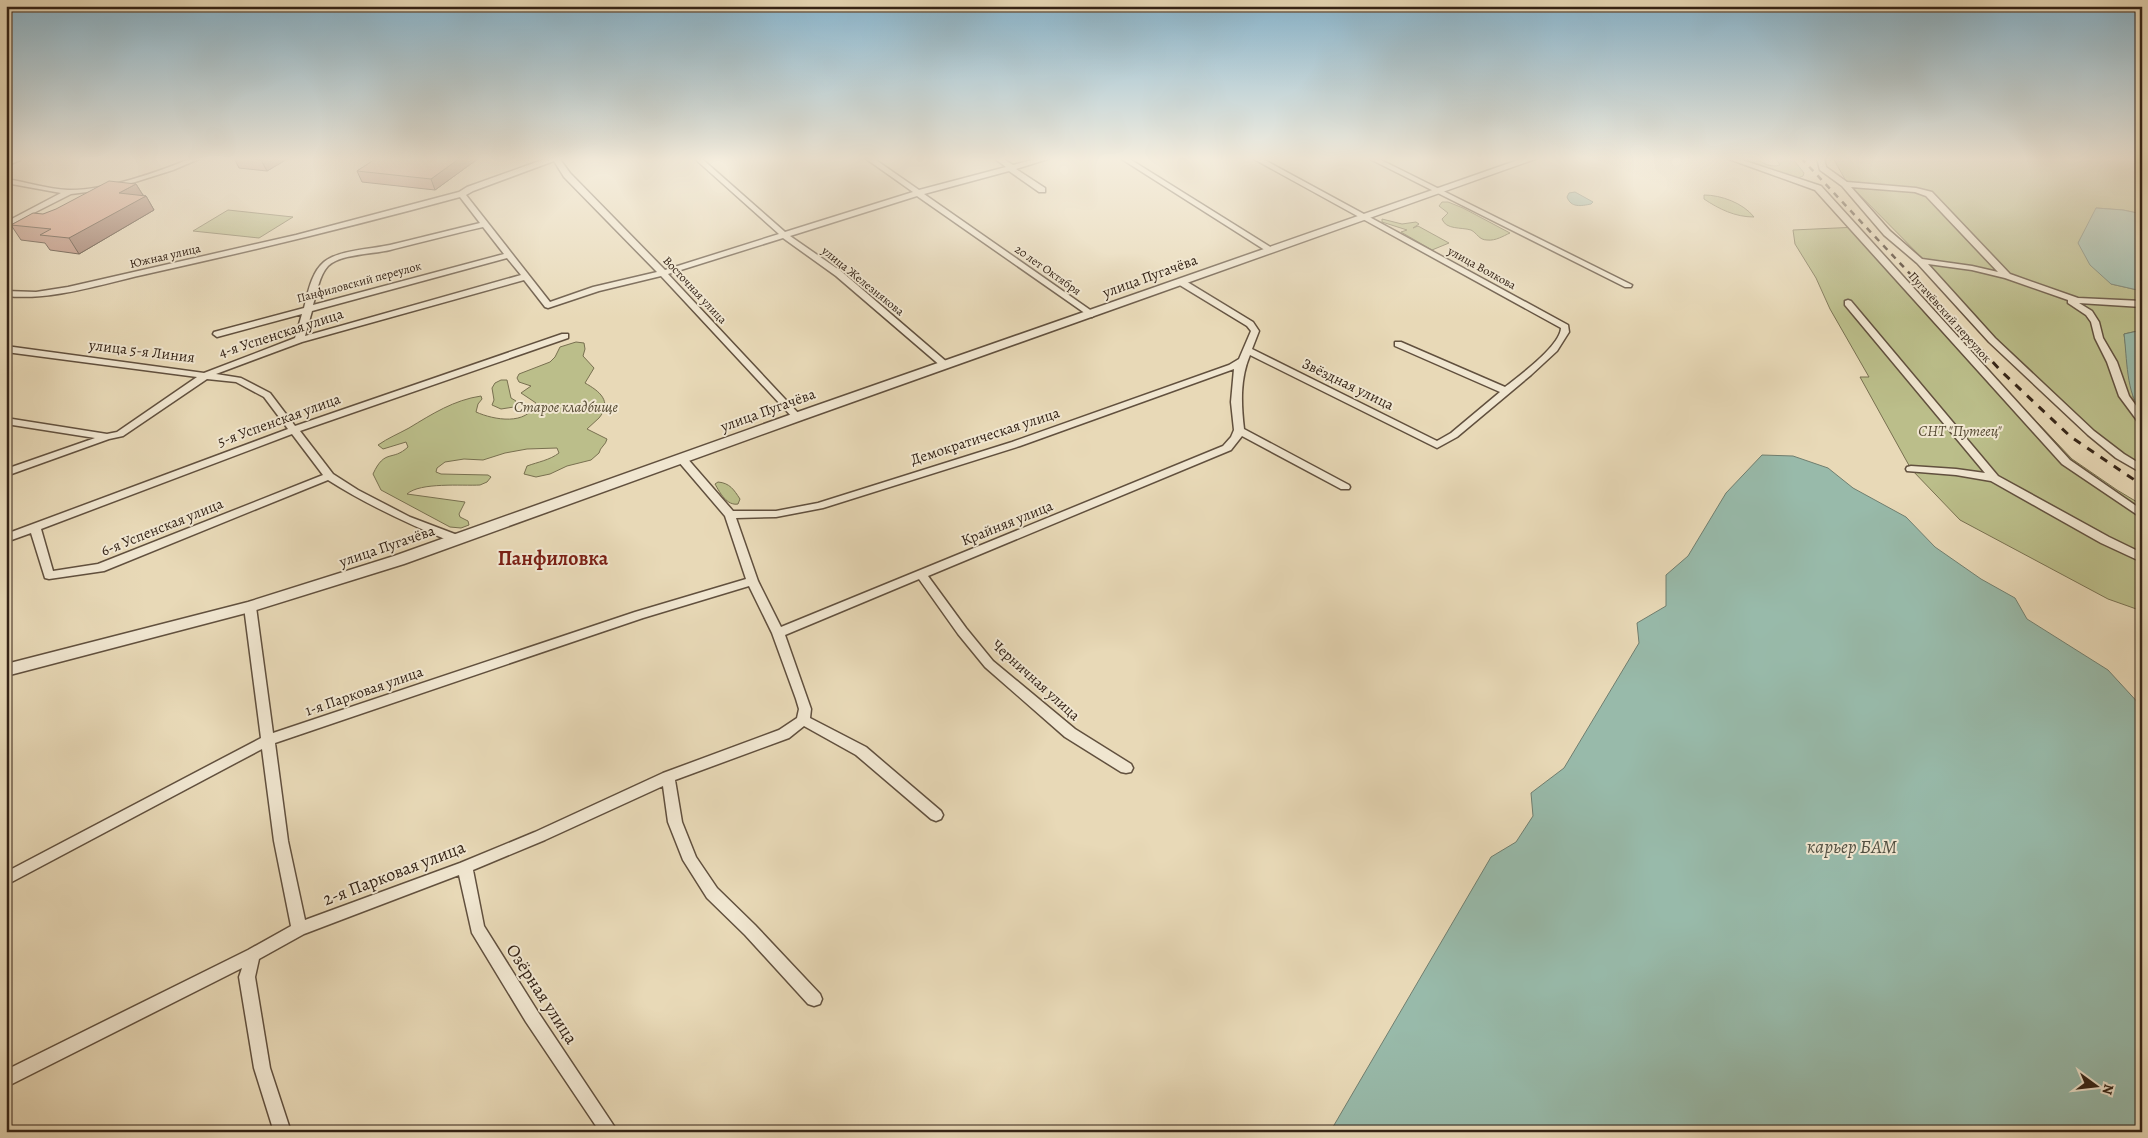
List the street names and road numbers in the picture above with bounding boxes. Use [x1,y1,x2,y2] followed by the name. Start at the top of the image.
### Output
[128,240,202,272] street label: Южная улица
[1012,241,1084,299] street label: 20 лет Октября
[818,242,908,320] street label: улица Железнякова
[1444,242,1519,293] street label: улица Волкова
[1099,250,1200,303] street label: улица Пугачёва
[660,253,731,328] street label: Восточная улица
[295,258,423,306] street label: Панфиловский переулок
[1905,268,1995,366] street label: Пугачёвский переулок
[216,303,346,363] street label: 4-я Успенская улица
[87,334,196,367] street label: улица 5-я Линия
[1299,353,1397,415] street label: Звёздная улица
[717,384,818,437] street label: улица Пугачёва
[215,388,343,452] street label: 5-я Успенская улица
[908,402,1062,470] street label: Демократическая улица
[98,493,226,561] street label: 6-я Успенская улица
[958,495,1056,551] street label: Крайняя улица
[336,520,437,572] street label: улица Пугачёва
[988,635,1084,725] street label: Черничная улица
[302,661,426,721] street label: 1-я Парковая улица
[319,835,469,911] street label: 2-я Парковая улица
[501,939,584,1049] street label: Озёрная улица

